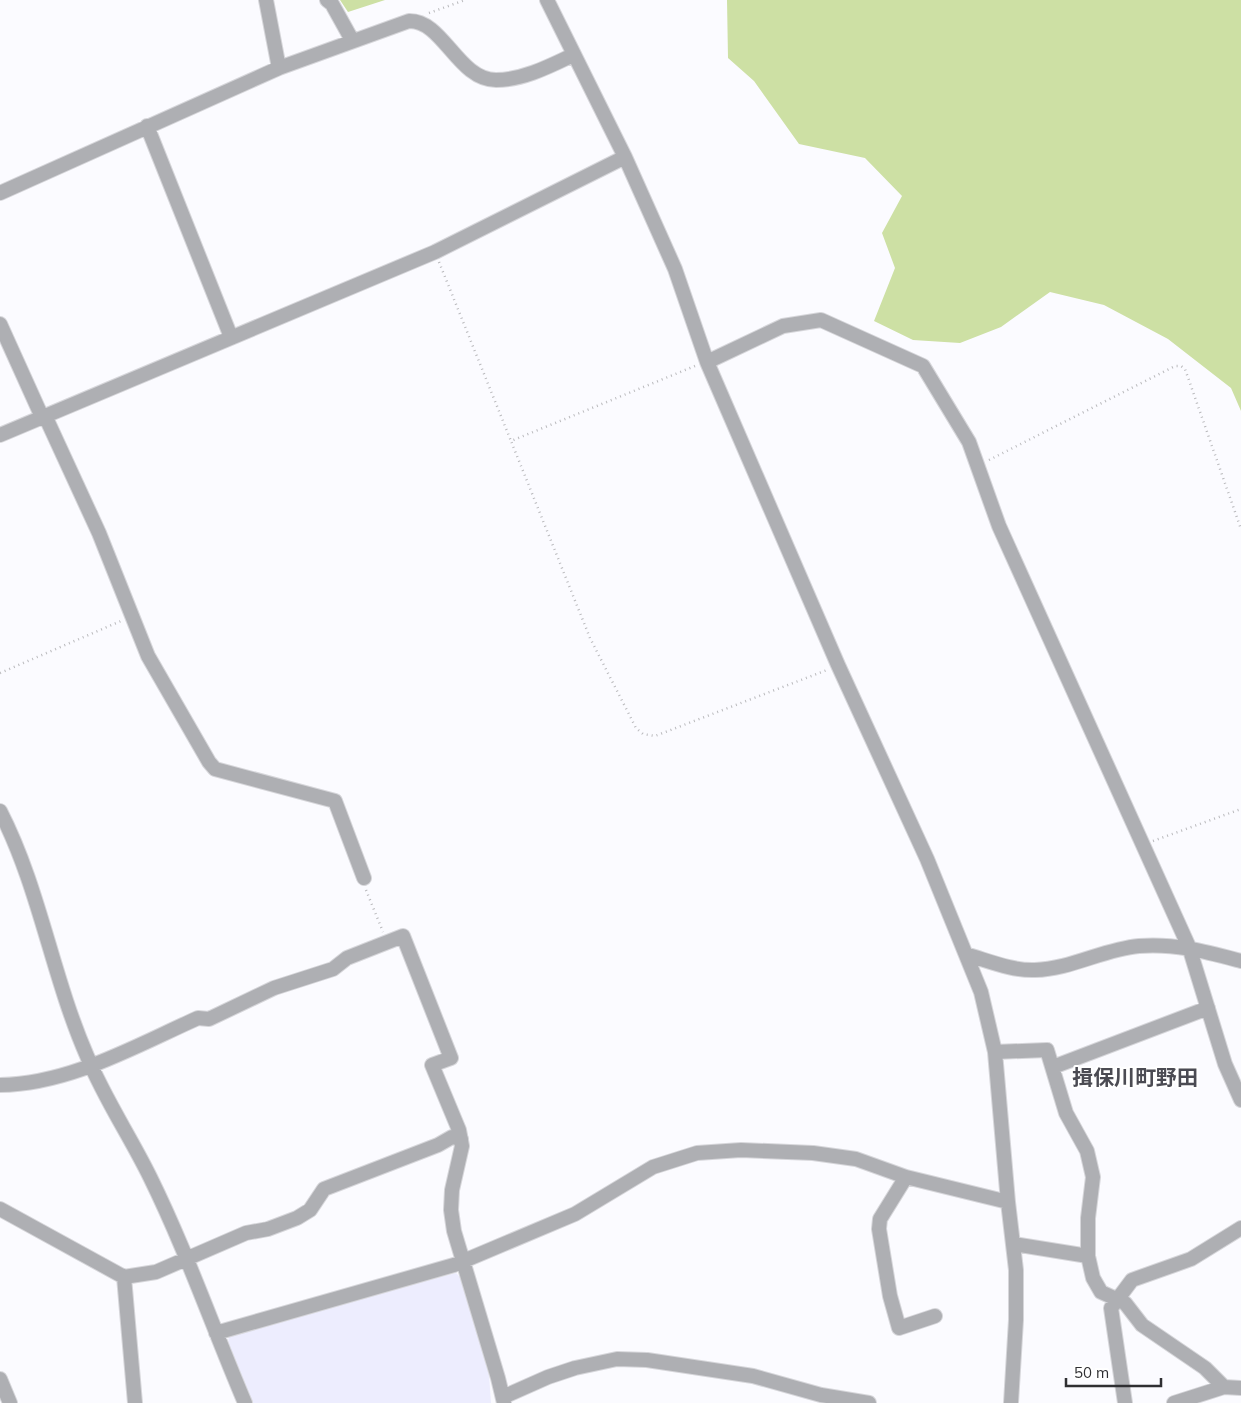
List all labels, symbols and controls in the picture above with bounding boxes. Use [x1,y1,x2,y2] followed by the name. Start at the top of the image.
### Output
[1072,1064,1198,1090] district label: 揖保川町野田
[1066,1356,1161,1388] scale bar
[1074,1363,1109,1382] text: 50 m

